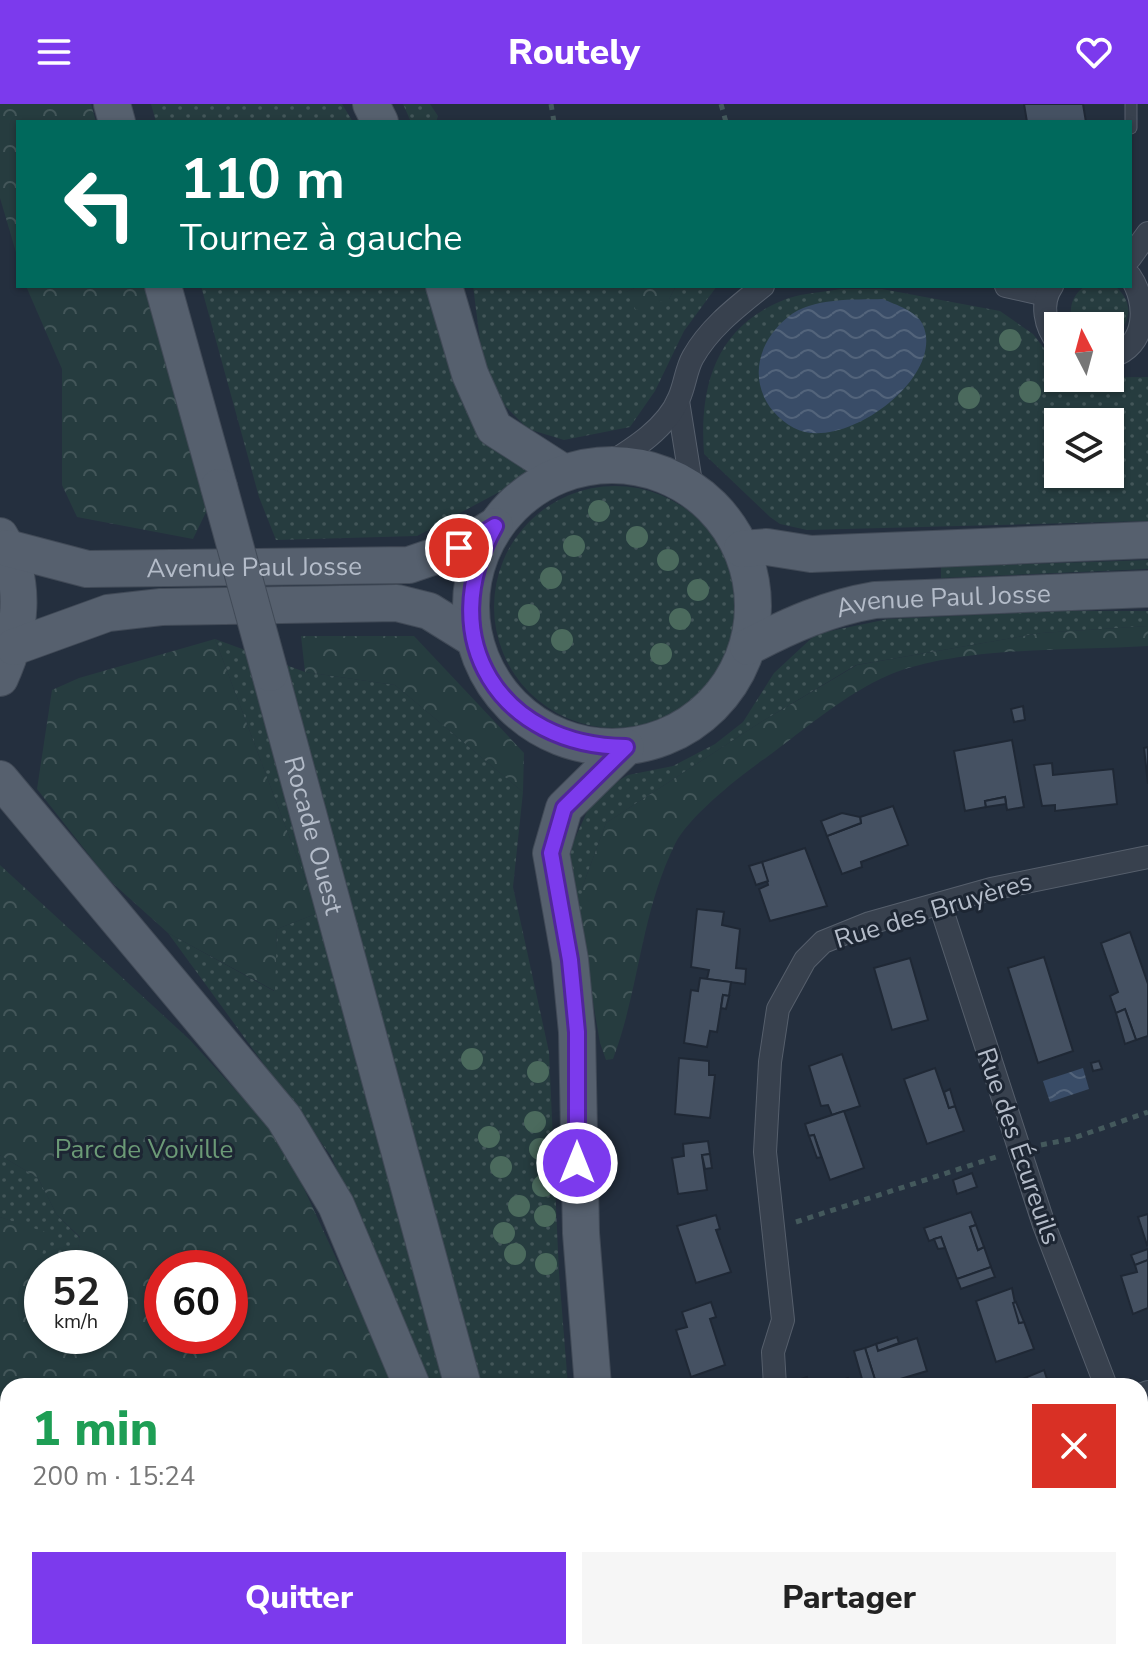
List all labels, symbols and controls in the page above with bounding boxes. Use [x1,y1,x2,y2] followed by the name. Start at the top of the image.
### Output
[508,28,640,77] text: Routely
[32,30,76,74] icon: menu
[1072,30,1116,74] icon: heart
[180,141,345,218] text: 110 m
[48,152,152,256] icon: left
[180,214,462,263] text: Tournez à gauche
[1044,312,1124,392] north arrow
[1044,312,1124,488] map controls
[1044,408,1124,488] button: layers
[425,514,493,582] pin
[437,526,481,570] icon: arrive
[146,549,362,586] street label: Avenue Paul Josse
[832,576,1051,626] street label: Avenue Paul Josse
[275,752,352,919] street label: Rocade Ouest
[830,864,1036,957] street label: Rue des Bruyères
[968,1043,1069,1249] street label: Rue des Écureuils
[535,1121,619,1205] position arrow
[55,1132,233,1167] park label: Parc de Voiville
[144,1250,248,1354] speed limit sign: 60
[52,1265,100,1319] text: 52
[54,1308,98,1335] text: km/h
[32,1396,158,1462] text: 1 min
[1032,1404,1116,1488] button: close
[32,1459,195,1494] text: 200 m · 15:24
[32,1552,566,1644] button: Quitter
[582,1552,1116,1644] button: Partager

